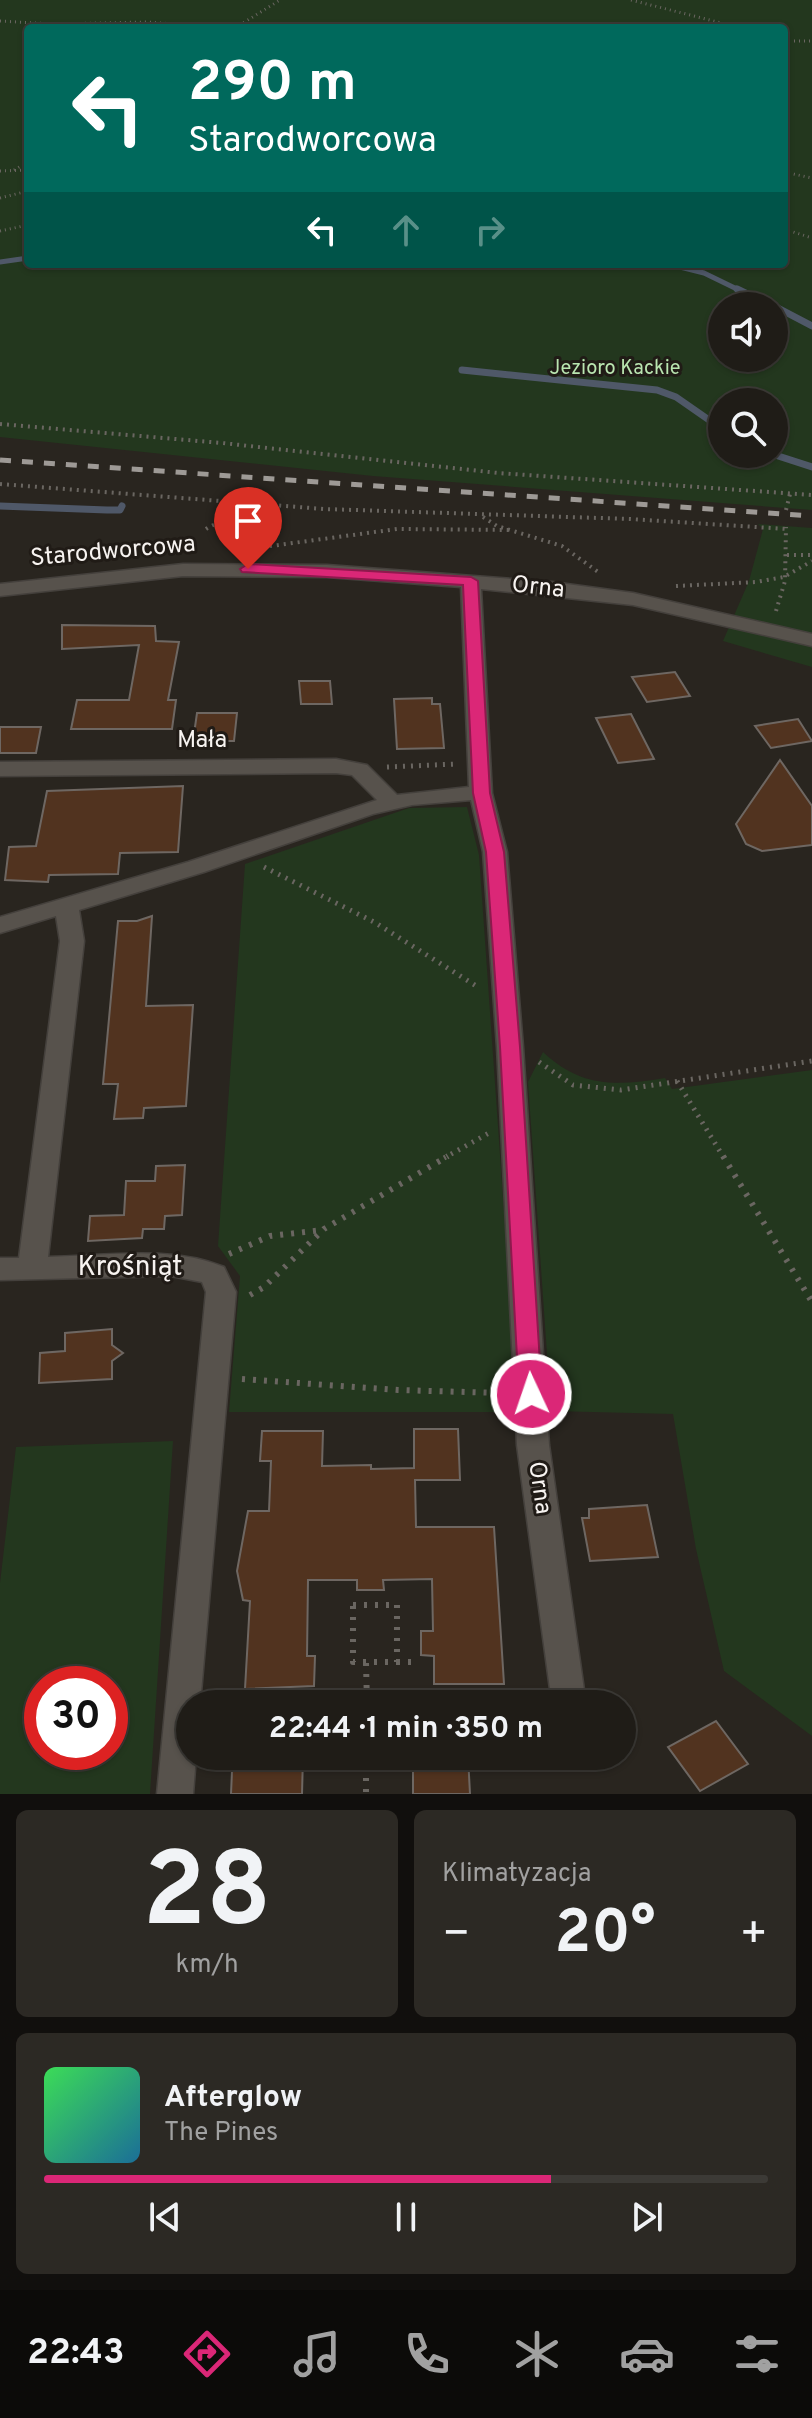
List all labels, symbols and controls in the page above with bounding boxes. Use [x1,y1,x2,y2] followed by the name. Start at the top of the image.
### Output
[188,50,357,120] text: 290 m
[56,56,160,160] icon: left
[188,119,437,165] text: Starodworcowa
[300,208,344,252] icon: left
[384,208,428,252] icon: ahead
[468,208,512,252] icon: right
[708,292,788,468] map controls
[708,292,788,372] button: sound
[549,356,681,382] park label: Jezioro Kackie
[708,388,788,468] button: search
[214,487,282,569] pin
[226,499,270,543] icon: arrive
[29,530,197,574] street label: Starodworcowa
[510,570,566,606] street label: Orna
[177,726,227,756] street label: Mała
[77,1250,183,1286] street label: Krośniąt
[489,1352,573,1436] position arrow
[520,1460,558,1516] street label: Orna
[24,1666,128,1770] speed limit sign: 30
[269,1711,543,1748] text: 22:44 · 1 min · 350 m
[142,1831,272,1963] text: 28
[442,1858,591,1891] text: Klimatyzacja
[554,1898,656,1974] text: 20°
[442,1908,470,1964] text: −
[740,1908,768,1964] text: +
[175,1949,239,1982] text: km/h
[164,2080,302,2117] text: Afterglow
[164,2117,278,2150] text: The Pines
[143,2195,187,2239] icon: previous
[384,2195,428,2239] icon: pause
[625,2195,669,2239] icon: next
[179,2326,235,2382] icon: directions
[289,2326,345,2382] icon: music
[399,2326,455,2382] icon: phone
[509,2326,565,2382] icon: climate
[619,2326,675,2382] icon: car
[729,2326,785,2382] icon: filters
[27,2331,125,2377] text: 22:43

